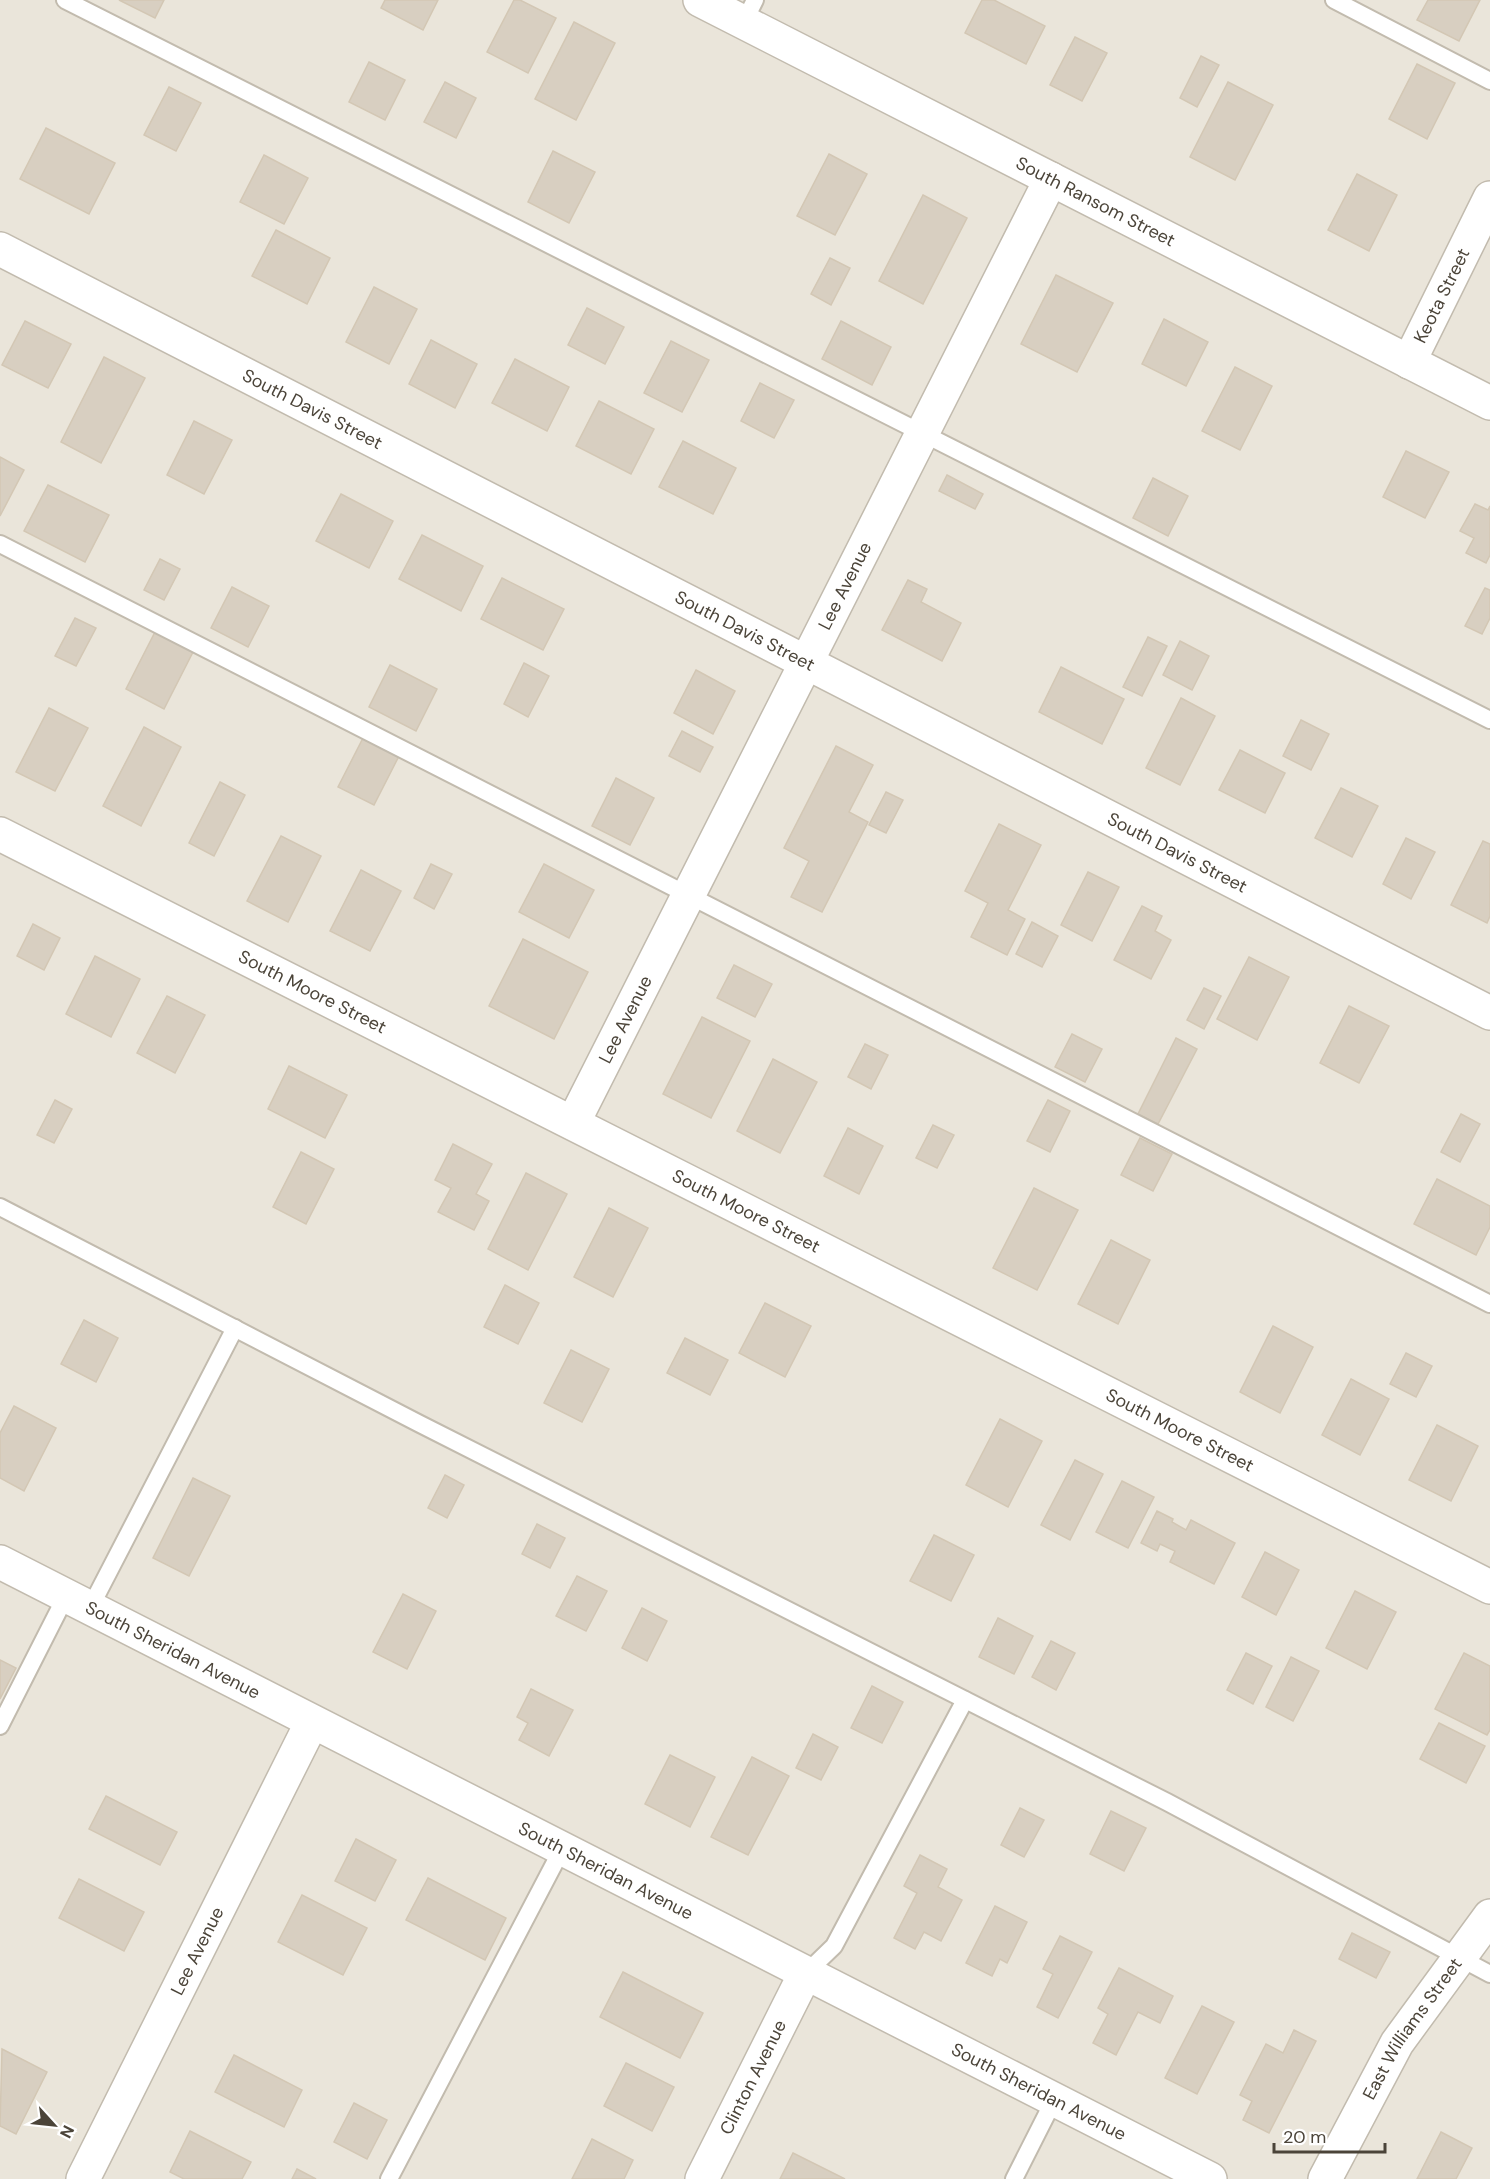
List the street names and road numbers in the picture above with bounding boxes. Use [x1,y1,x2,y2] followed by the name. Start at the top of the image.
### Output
[1012,151,1179,252] street label: South Ransom Street
[1408,244,1475,347] street label: Keota Street
[238,363,386,455] street label: South Davis Street
[813,538,877,634] street label: Lee Avenue
[671,585,819,677] street label: South Davis Street
[1103,807,1251,899] street label: South Davis Street
[234,944,390,1039] street label: South Moore Street
[593,971,658,1068] street label: Lee Avenue
[668,1164,824,1258] street label: South Moore Street
[1102,1383,1258,1478] street label: South Moore Street
[81,1596,264,1705] street label: South Sheridan Avenue
[514,1816,697,1925] street label: South Sheridan Avenue
[165,1903,229,1999] street label: Lee Avenue
[1357,1953,1467,2104] street label: East Williams Street
[714,2016,792,2139] street label: Clinton Avenue
[947,2037,1130,2146] street label: South Sheridan Avenue

